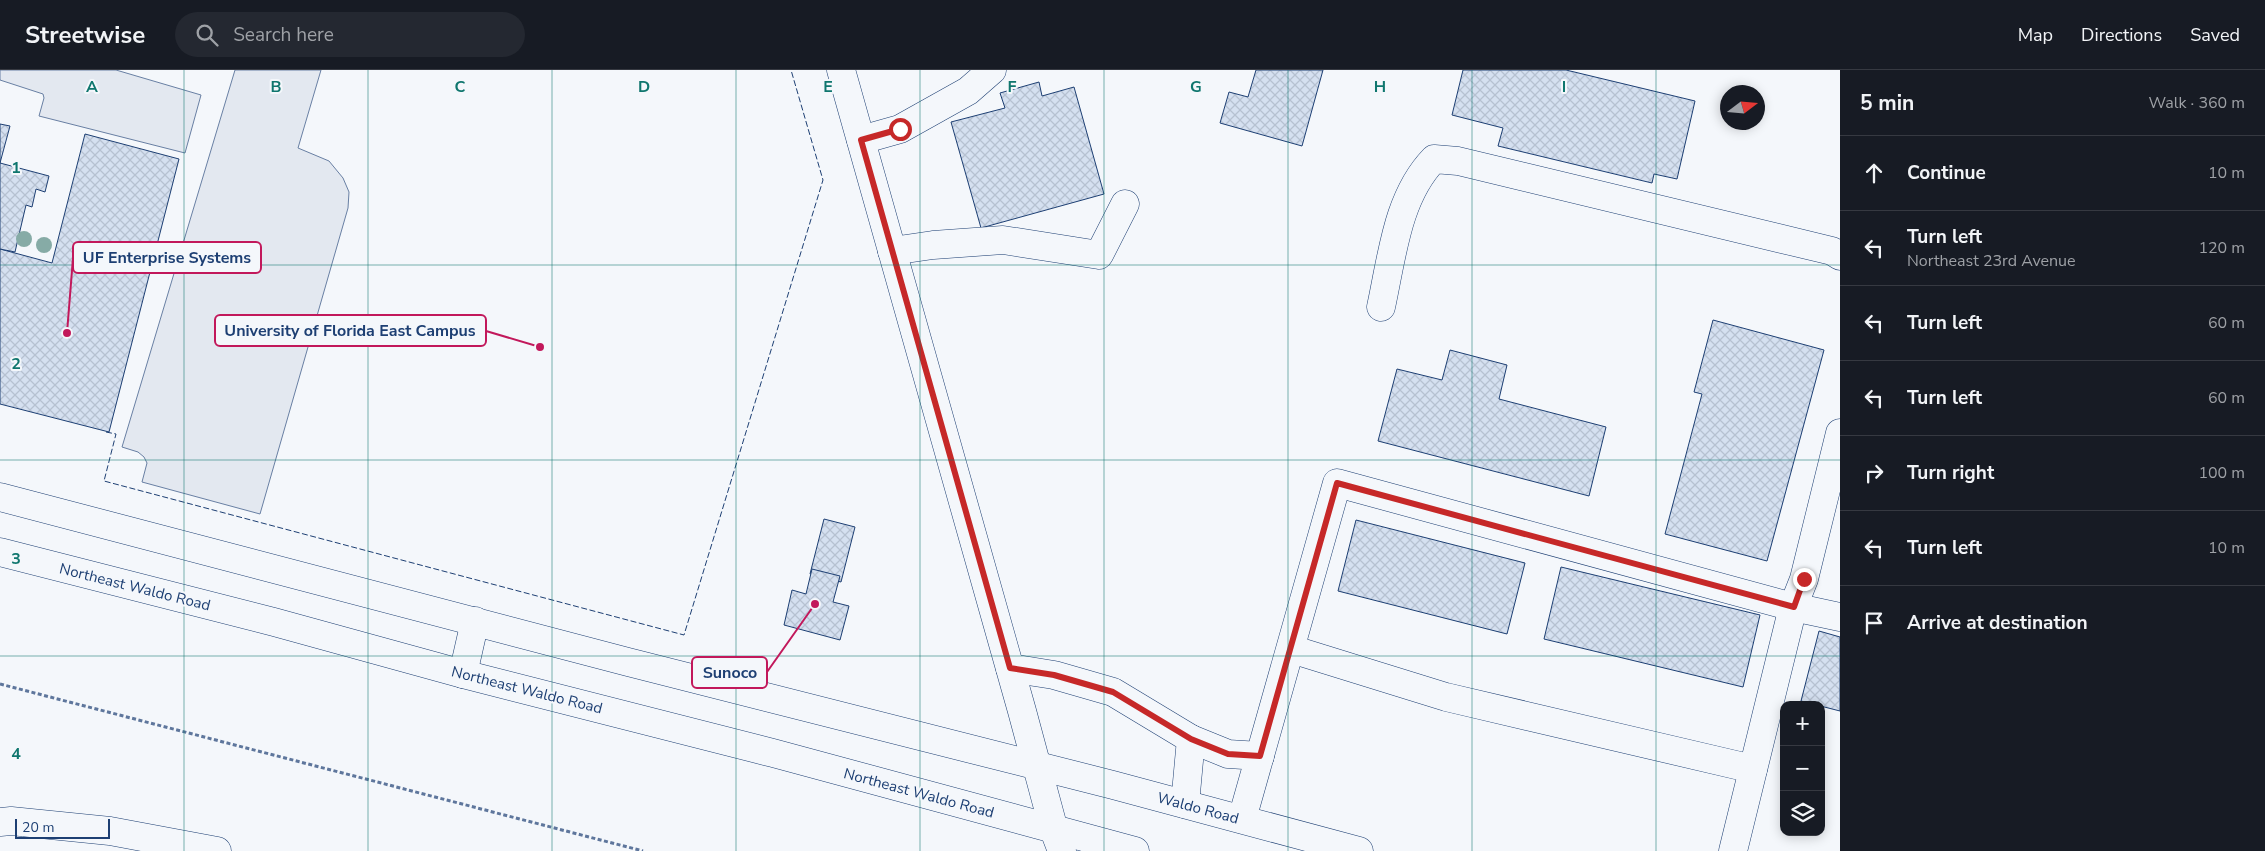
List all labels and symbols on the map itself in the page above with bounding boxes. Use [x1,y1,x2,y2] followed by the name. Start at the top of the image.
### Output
[86,76,98,98] text: A
[270,76,282,98] text: B
[455,76,466,98] text: C
[638,76,650,98] text: D
[823,76,833,98] text: E
[1008,76,1017,98] text: F
[1190,76,1202,98] text: G
[1374,76,1386,98] text: H
[1562,76,1566,98] text: I
[1720,85,1765,130] north arrow
[889,118,912,141] route start
[11,157,21,179] text: 1
[73,242,261,273] callout: UF Enterprise Systems
[83,247,251,269] text: UF Enterprise Systems
[215,315,486,346] callout: University of Florida East Campus
[224,320,476,342] text: University of Florida East Campus
[11,353,21,375] text: 2
[11,548,21,570] text: 3
[57,559,213,615] street label: Northeast Waldo Road
[1793,568,1816,591] route end
[692,657,767,688] callout: Sunoco
[449,662,605,718] street label: Northeast Waldo Road
[703,662,757,684] text: Sunoco
[11,743,21,765] text: 4
[842,763,996,823] street label: Northeast Waldo Road
[1155,787,1241,829] street label: Waldo Road
[15,816,110,839] scale bar

